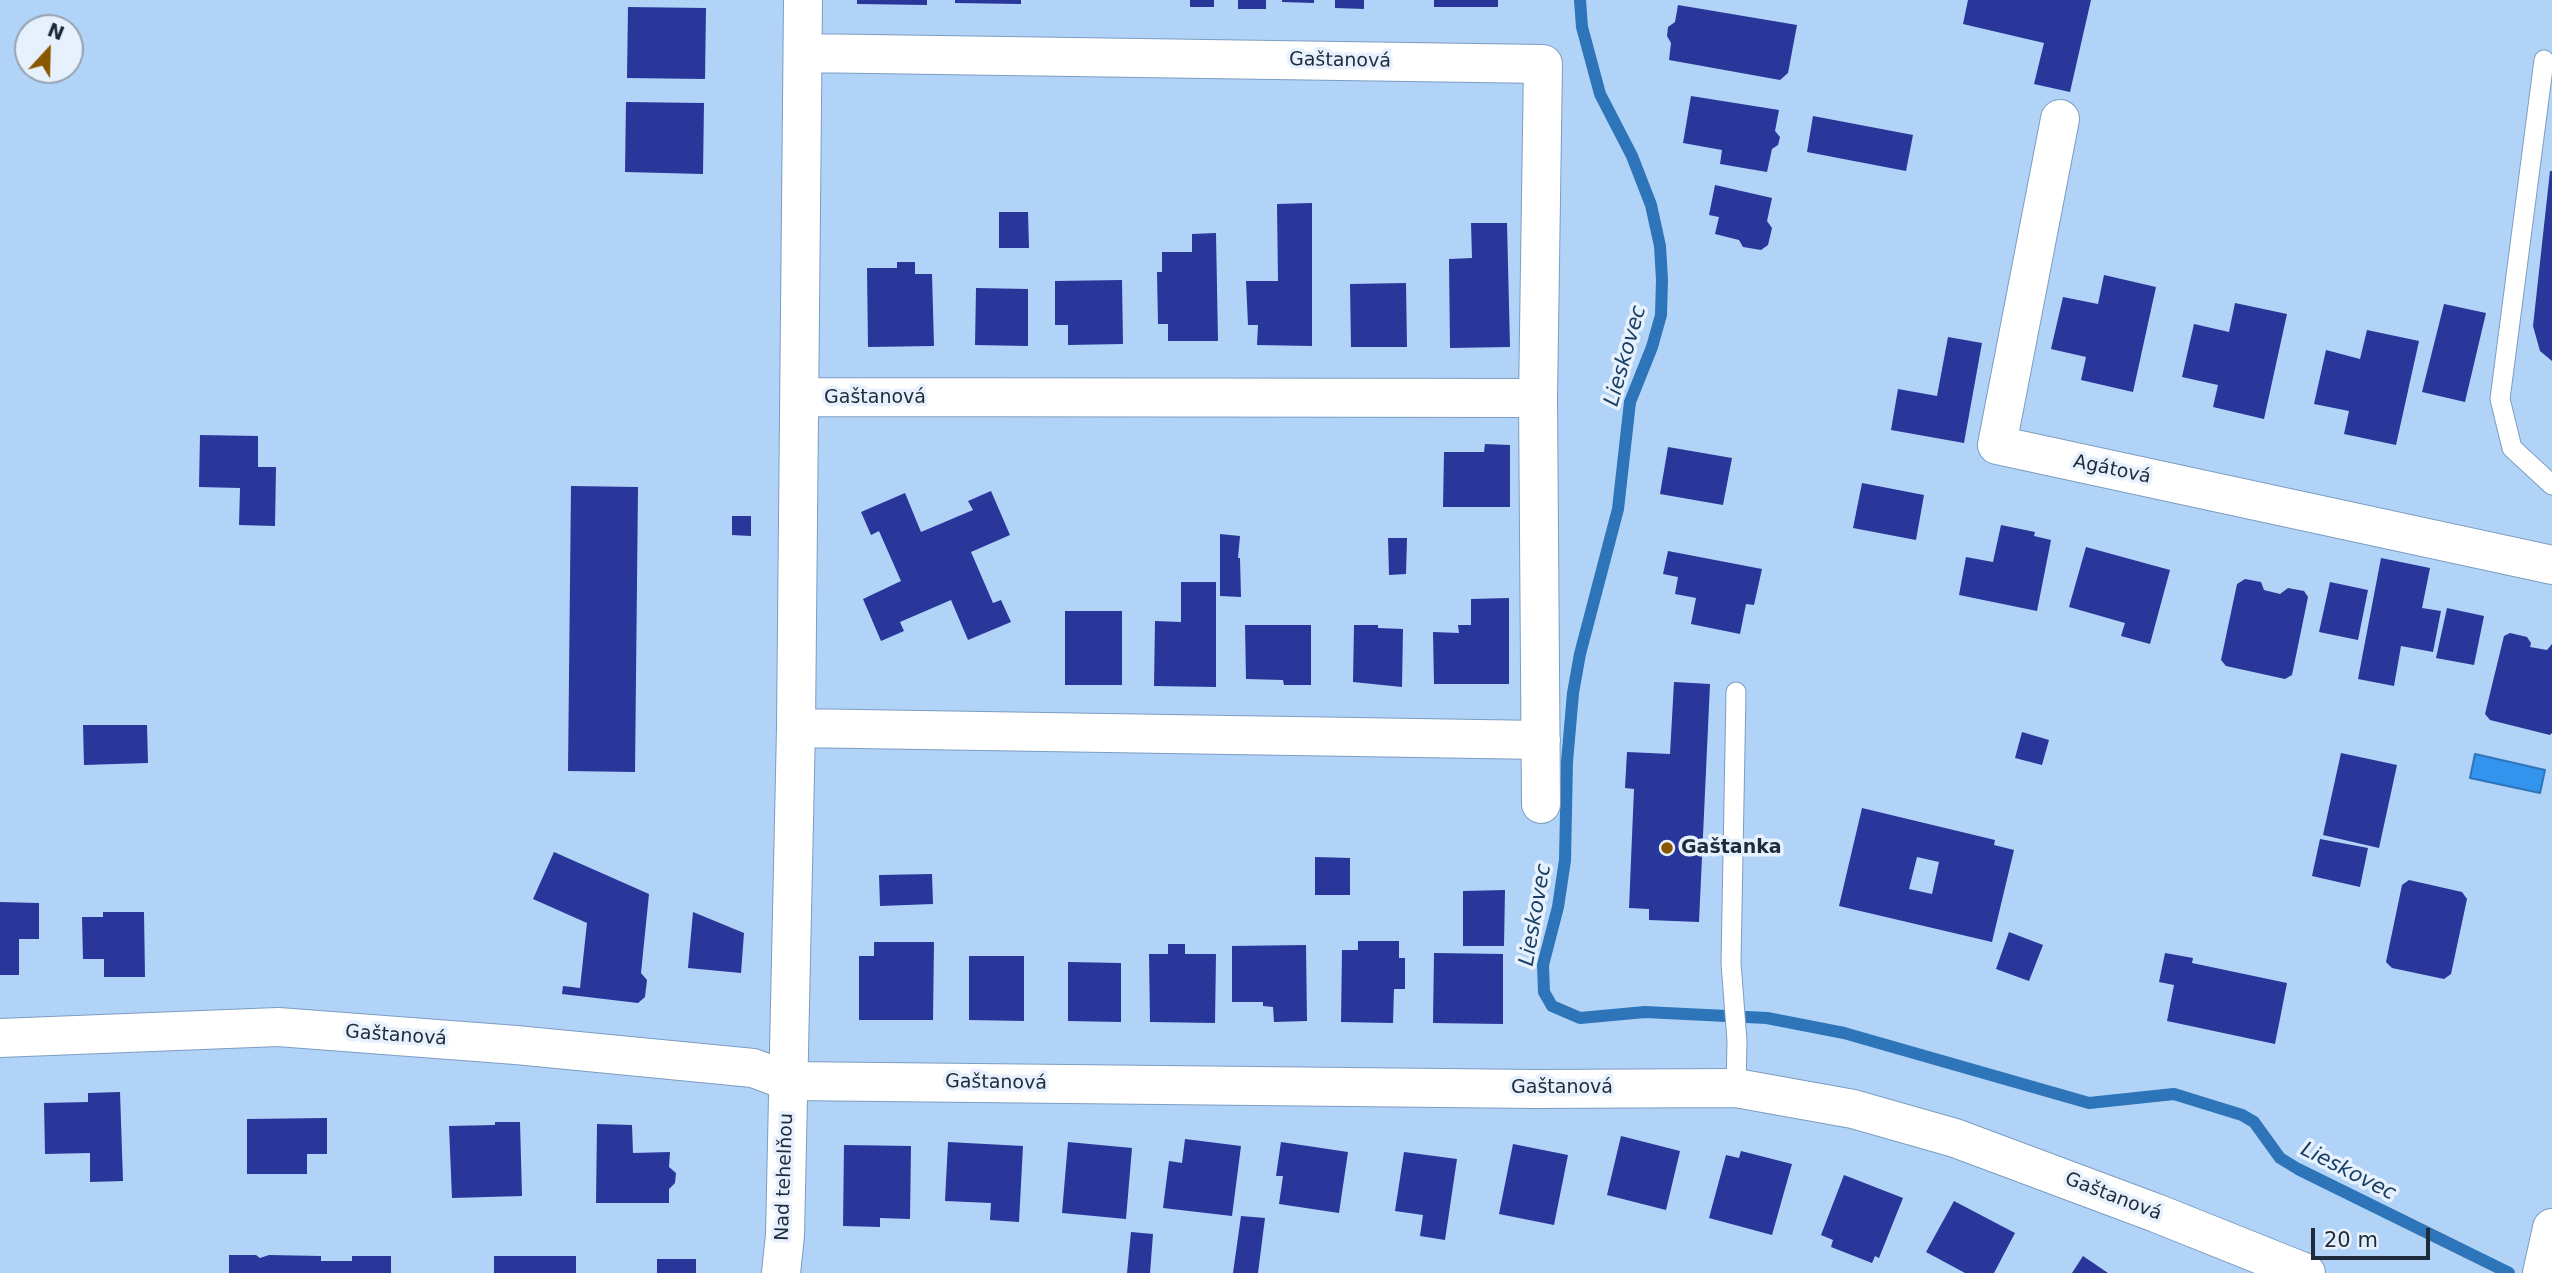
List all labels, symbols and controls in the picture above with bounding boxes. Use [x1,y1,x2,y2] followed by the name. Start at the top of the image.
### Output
[14,14,84,84] north arrow
[45,18,68,45] text: N
[1289,49,1391,73] street label: Gaštanová
[1600,303,1652,409] water label: Lieskovec
[824,387,926,409] street label: Gaštanová
[2071,451,2153,489] street label: Agátová
[1681,837,1782,859] place label: Gaštanka
[1659,840,1675,856] marker: Gaštanka
[1515,862,1557,968] water label: Lieskovec
[344,1021,448,1051] street label: Gaštanová
[945,1071,1047,1095] street label: Gaštanová
[1511,1077,1613,1099] street label: Gaštanová
[771,1113,799,1241] street label: Nad tehelňou
[2296,1137,2400,1207] water label: Lieskovec
[2061,1168,2165,1226] street label: Gaštanová
[2314,1214,2433,1258] scale bar
[2324,1228,2378,1252] text: 20 m

